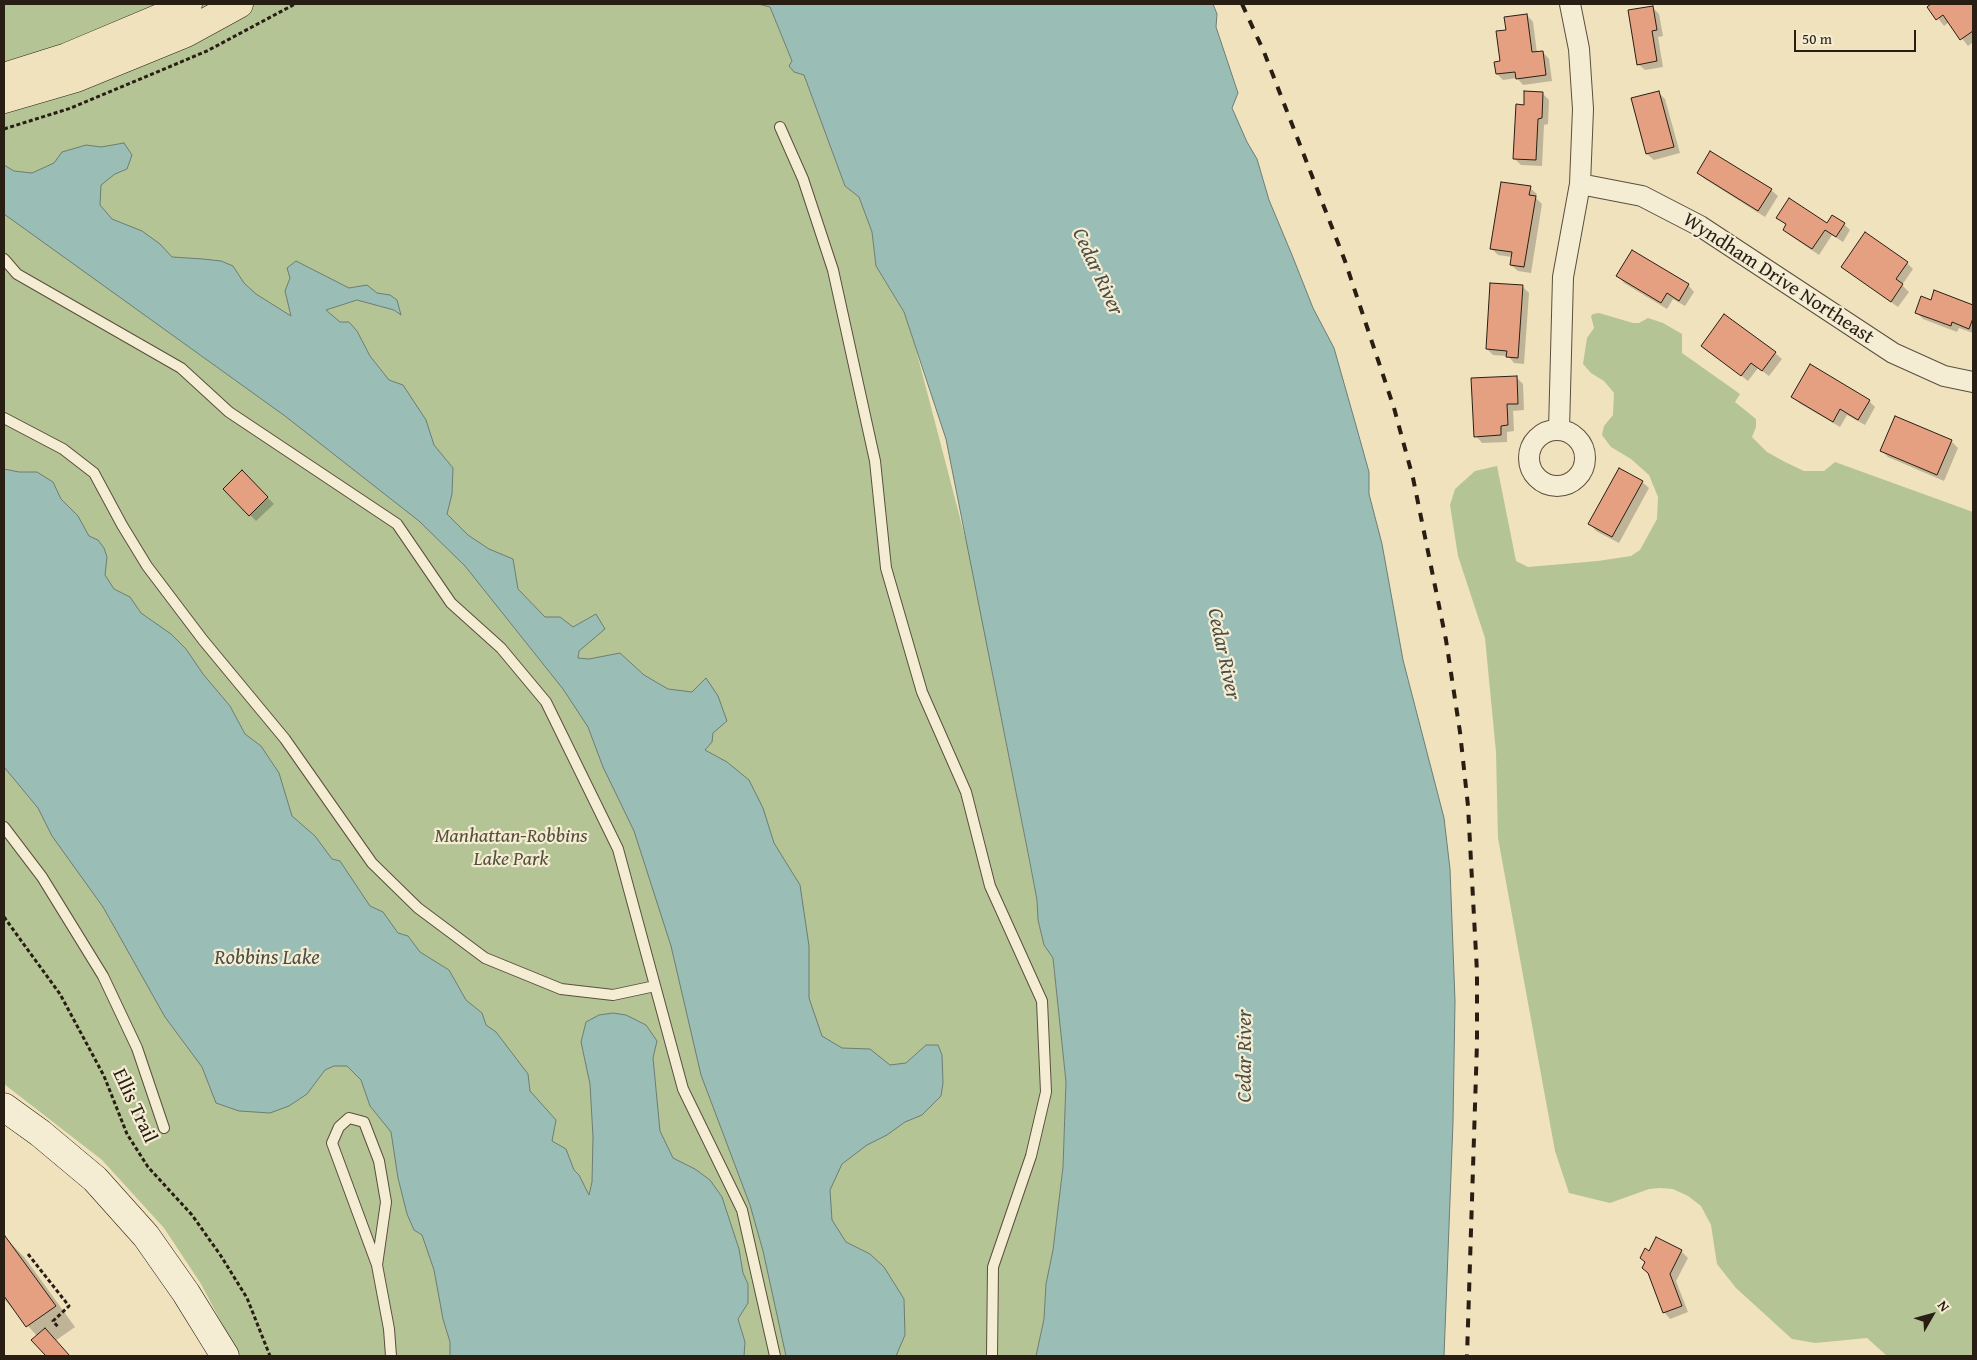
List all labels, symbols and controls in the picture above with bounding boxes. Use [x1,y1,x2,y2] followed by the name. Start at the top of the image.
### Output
[1797,20,1920,52] scale bar
[1802,28,1832,49] text: 50 m
[1678,208,1878,350] street label: Wyndham Drive Northeast
[1066,225,1128,319] water label: Cedar River
[1201,606,1245,702] water label: Cedar River
[435,825,587,872] park label: Manhattan-Robbins Lake Park
[214,946,320,972] water label: Robbins Lake
[1233,1010,1259,1102] water label: Cedar River
[106,1065,162,1147] street label: Ellis Trail
[1907,1290,1957,1340] north arrow
[1933,1296,1955,1316] text: N

